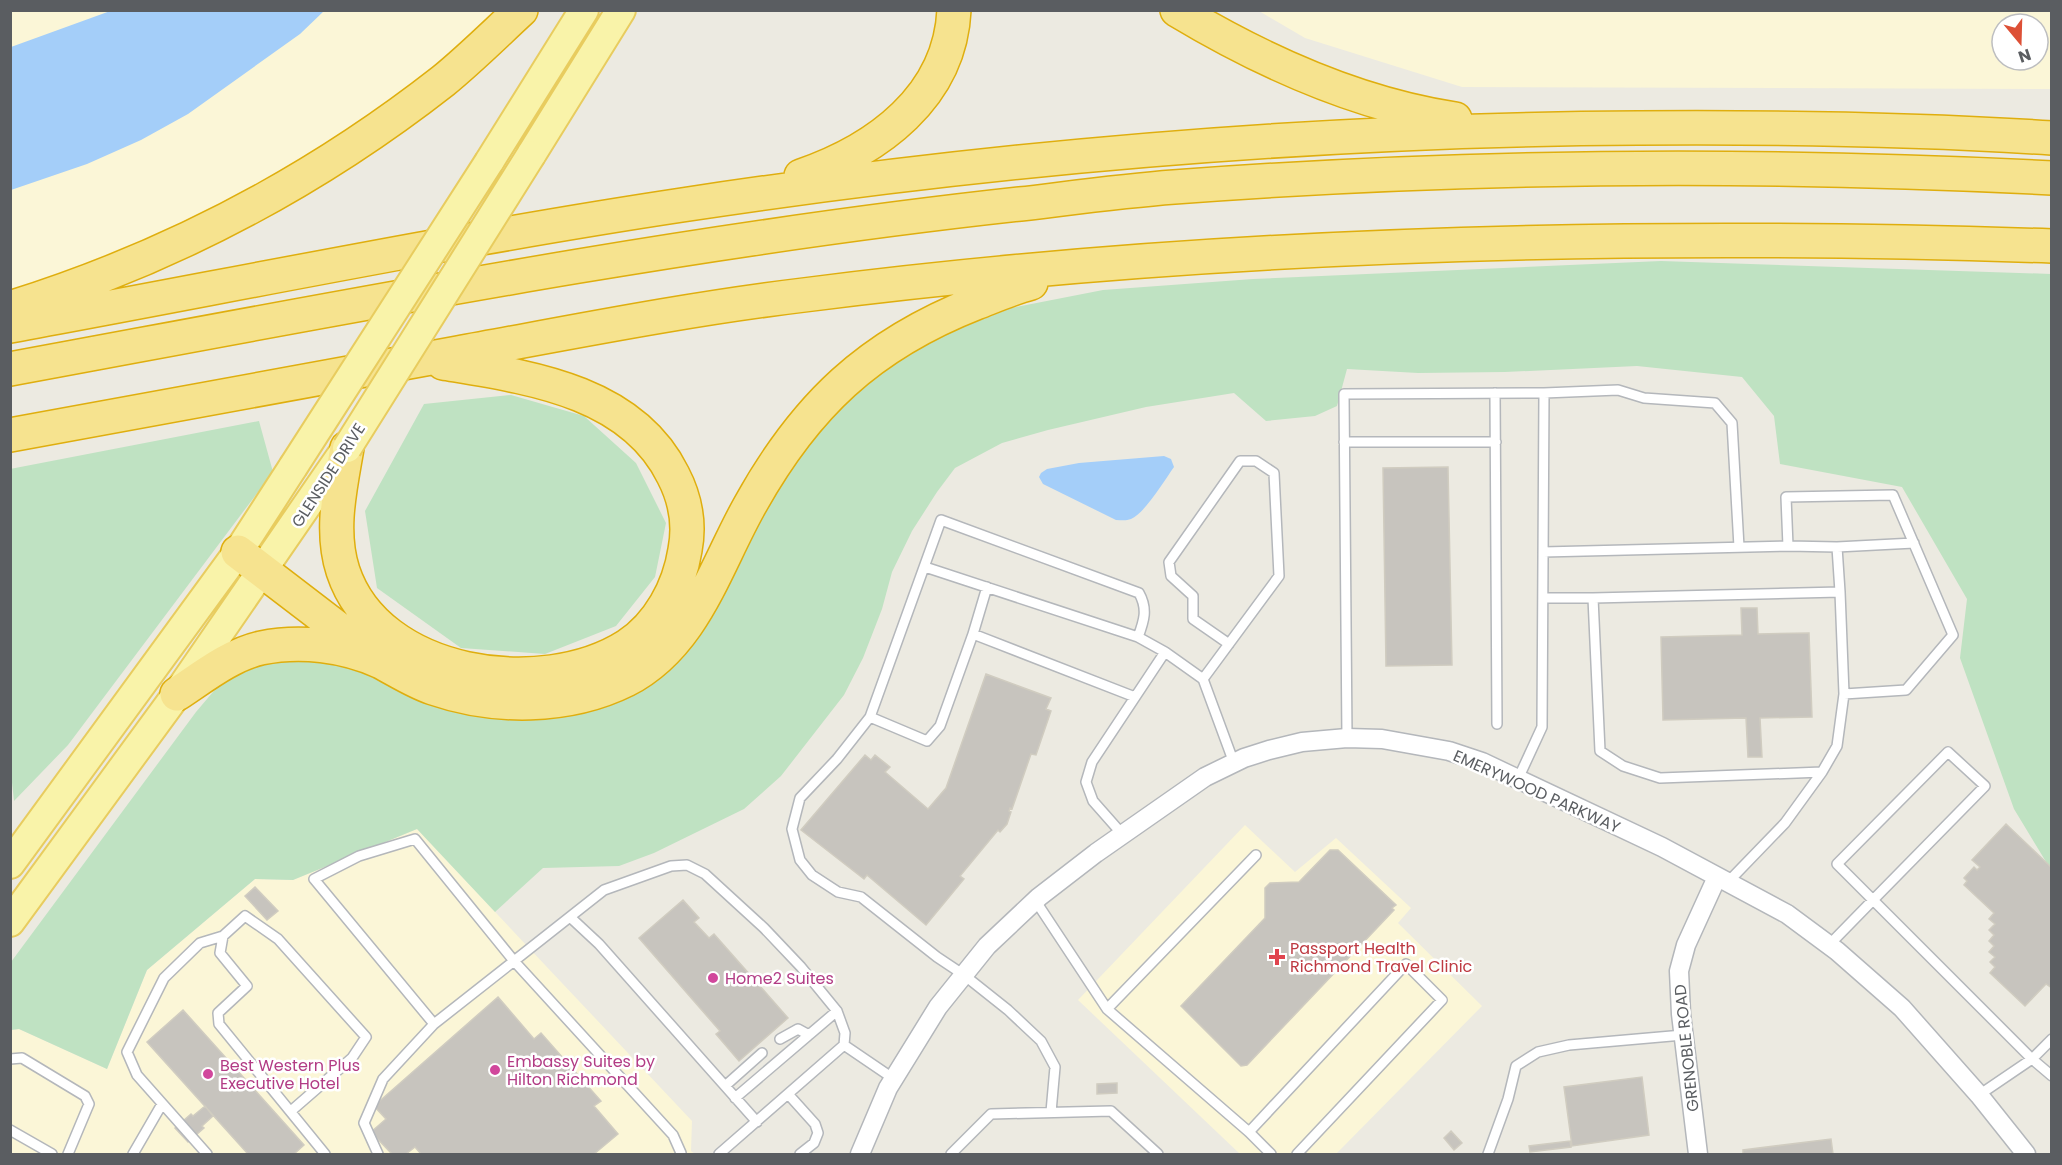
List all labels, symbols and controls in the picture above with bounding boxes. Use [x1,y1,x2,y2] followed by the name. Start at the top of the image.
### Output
[1990,12,2050,72] north arrow
[2015,43,2034,69] text: N
[286,419,371,532] street label: GLENSIDE DRIVE
[1450,744,1625,839] street label: EMERYWOOD PARKWAY
[1290,937,1473,978] place label: Passport Health Richmond Travel Clinic
[1268,948,1286,966] marker: Passport Health Richmond Travel Clinic
[725,967,834,990] place label: Home2 Suites
[706,971,720,985] marker: Home2 Suites
[1668,983,1705,1113] street label: GRENOBLE ROAD
[507,1050,655,1091] place label: Embassy Suites by Hilton Richmond
[220,1054,360,1095] place label: Best Western Plus Executive Hotel
[488,1063,502,1077] marker: Embassy Suites by Hilton Richmond
[201,1067,215,1081] marker: Best Western Plus Executive Hotel

